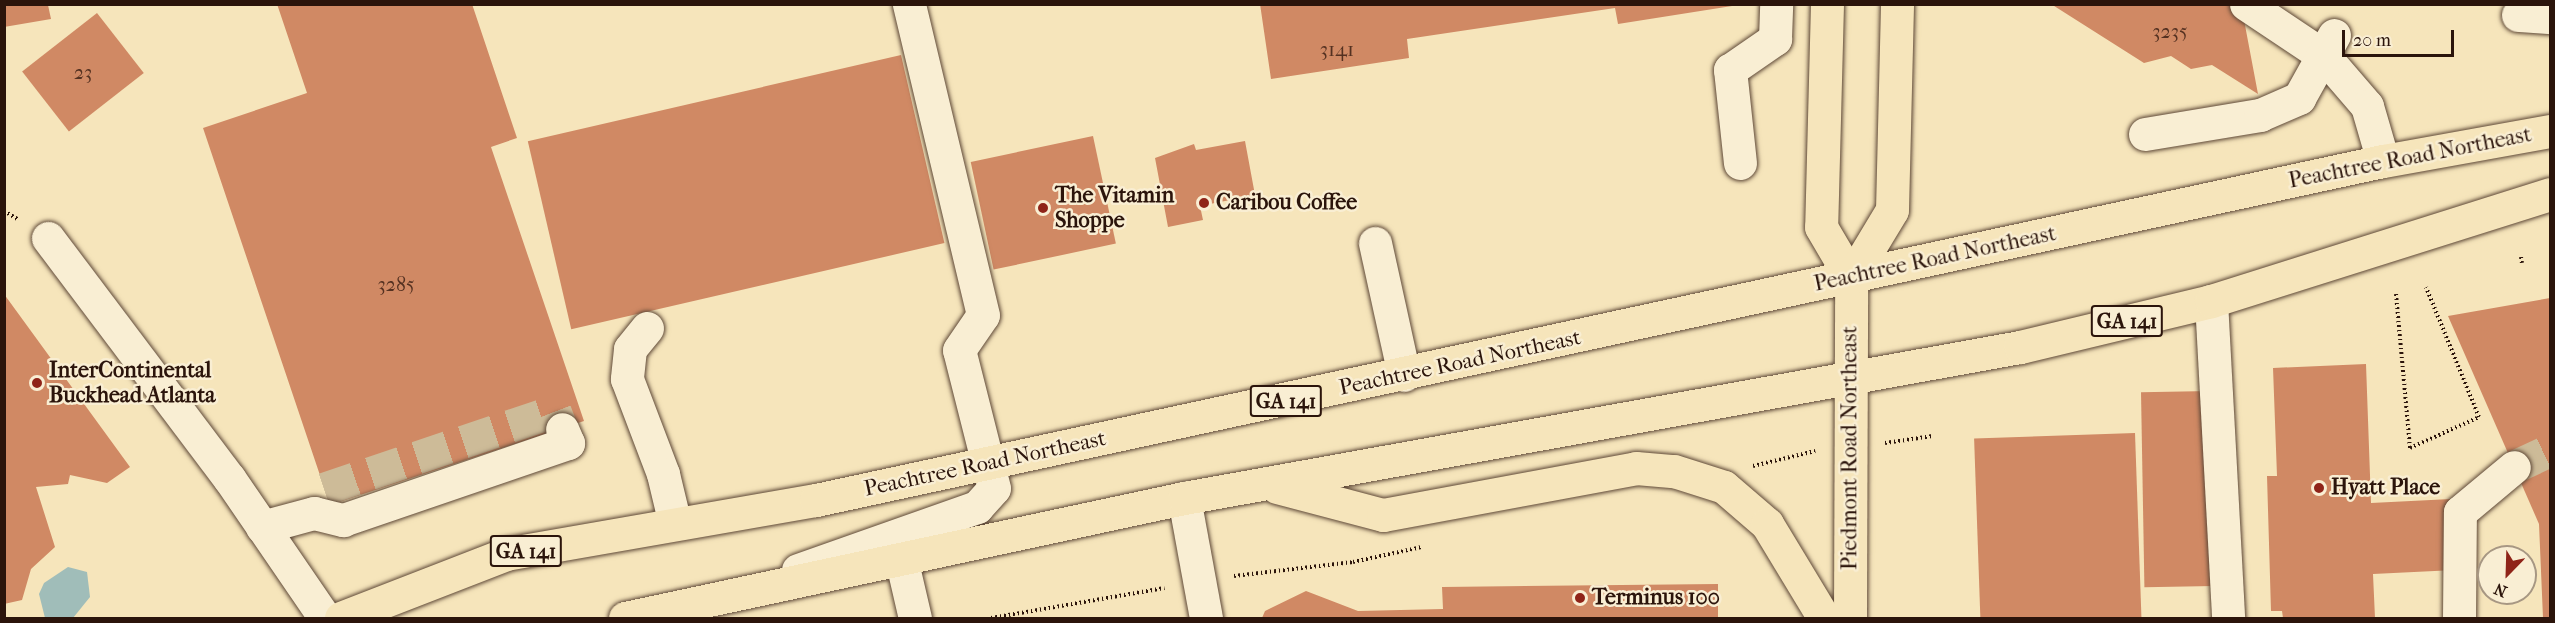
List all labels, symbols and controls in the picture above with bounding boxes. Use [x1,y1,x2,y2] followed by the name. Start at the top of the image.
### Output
[2345,18,2458,56] scale bar
[2152,19,2188,43] house number: 3235
[2353,30,2391,51] text: 20 m
[1320,37,1354,61] house number: 3141
[74,60,92,84] house number: 23
[2286,122,2534,194] street label: Peachtree Road Northeast
[1055,182,1174,234] place label: The Vitamin Shoppe
[1216,190,1357,216] place label: Caribou Coffee
[1197,196,1211,210] marker: Caribou Coffee
[1036,201,1050,215] marker: The Vitamin Shoppe
[1812,220,2058,298] street label: Peachtree Road Northeast
[377,272,415,296] house number: 3285
[2090,303,2164,339] road number: GA 141
[1337,324,1583,402] street label: Peachtree Road Northeast
[1837,326,1863,570] street label: Piedmont Road Northeast
[49,357,215,408] place label: InterContinental Buckhead Atlanta
[30,376,44,390] marker: InterContinental Buckhead Atlanta
[1248,383,1324,419] road number: GA 141
[862,425,1108,503] street label: Peachtree Road Northeast
[2331,475,2440,501] place label: Hyatt Place
[2312,481,2326,495] marker: Hyatt Place
[488,533,564,569] road number: GA 141
[2477,545,2537,605] north arrow
[2491,579,2510,601] text: N
[1592,585,1720,611] place label: Terminus 100
[1573,591,1587,605] marker: Terminus 100

